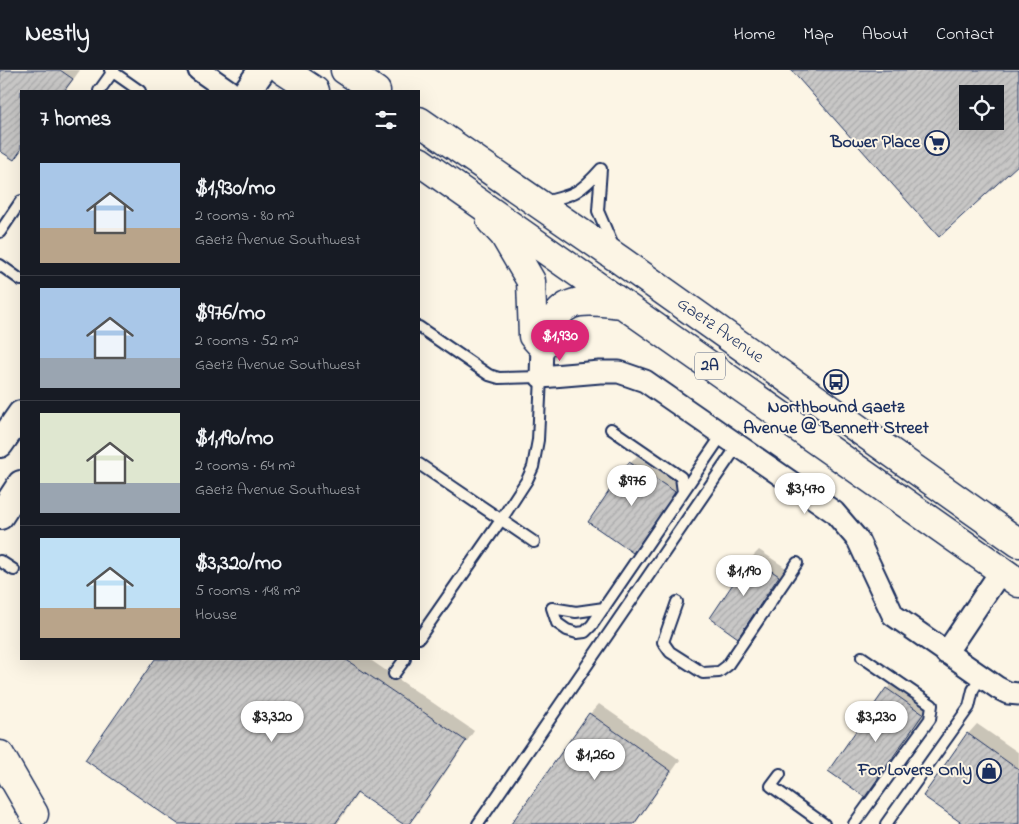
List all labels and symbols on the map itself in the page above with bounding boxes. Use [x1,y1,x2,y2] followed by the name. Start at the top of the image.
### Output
[829,130,921,156] place label: Bower Place
[924,130,950,156] supermarket icon: Bower Place
[671,291,770,371] street label: Gaetz Avenue
[519,320,601,362] pin: $1,930
[695,352,725,380] road number: 2A
[823,369,849,395] bus stop icon: Northbound Gaetz Avenue @ Bennett Street
[743,395,930,442] place label: Northbound Gaetz Avenue @ Bennett Street
[602,464,662,507] pin: $976
[764,472,846,515] pin: $3,470
[703,554,785,597] pin: $1,190
[231,700,313,743] pin: $3,320
[835,700,917,743] pin: $3,230
[554,738,636,781] pin: $1,260
[857,758,972,785] place label: For Lovers Only
[976,758,1002,784] shop icon: For Lovers Only

